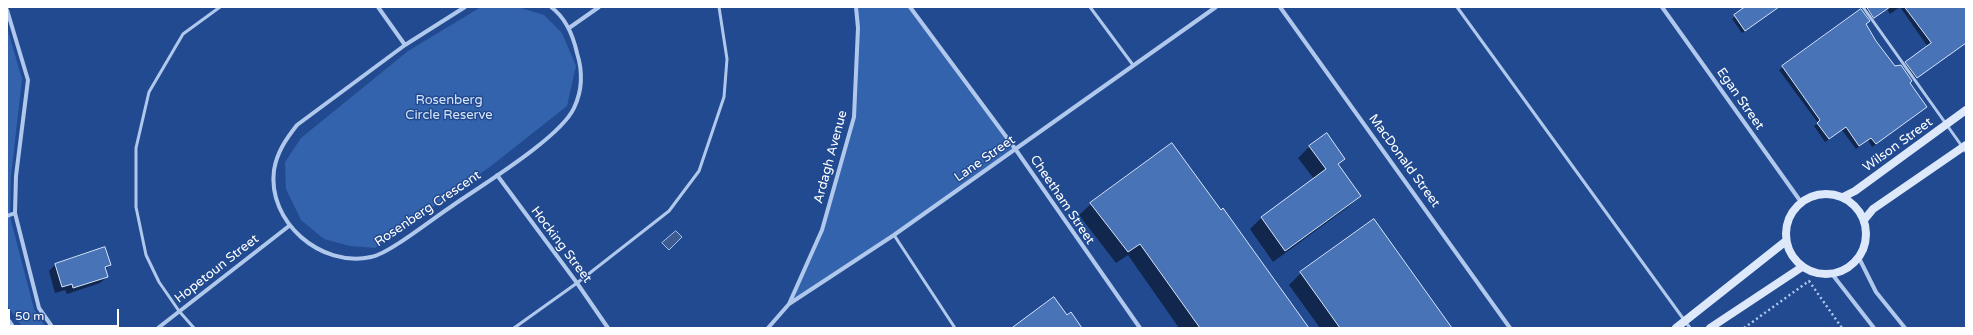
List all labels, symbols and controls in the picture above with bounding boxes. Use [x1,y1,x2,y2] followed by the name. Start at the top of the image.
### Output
[1713,65,1767,133] street label: Egan Street
[405,93,493,124] park label: Rosenberg Circle Reserve
[811,109,851,205] street label: Ardagh Avenue
[1365,111,1443,211] street label: MacDonald Street
[1860,115,1936,175] street label: Wilson Street
[952,132,1018,186] street label: Lane Street
[1026,152,1098,248] street label: Cheetham Street
[372,168,484,250] street label: Rosenberg Crescent
[527,204,595,286] street label: Hocking Street
[172,231,262,307] street label: Hopetoun Street
[10,301,121,327] scale bar
[15,309,44,323] text: 50 m

